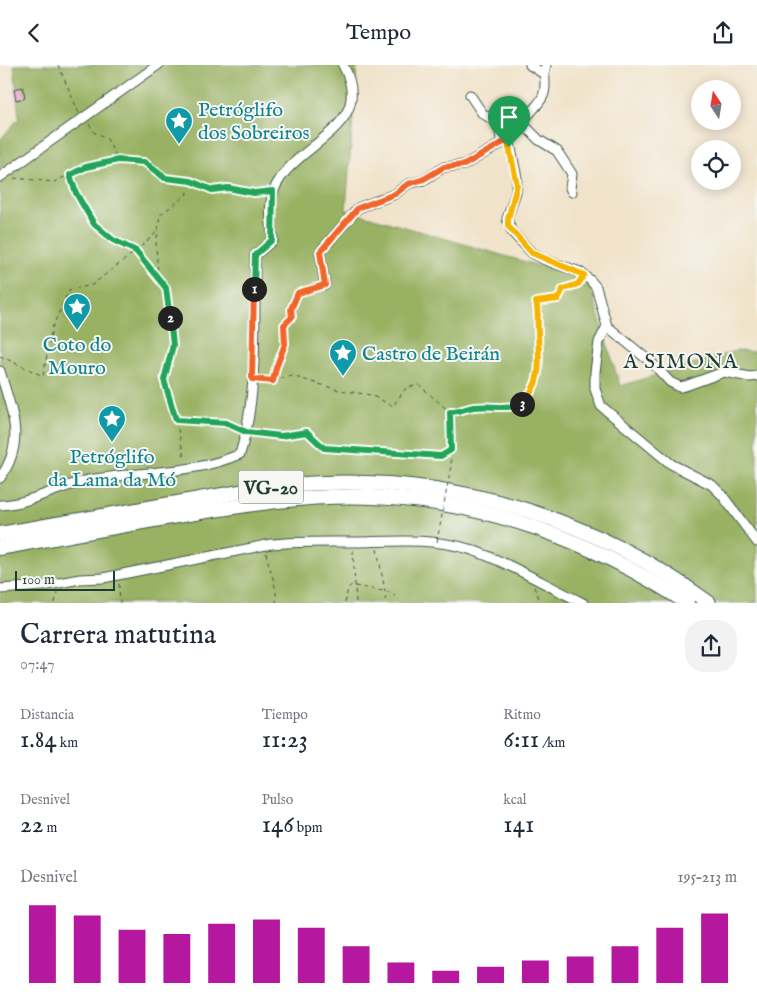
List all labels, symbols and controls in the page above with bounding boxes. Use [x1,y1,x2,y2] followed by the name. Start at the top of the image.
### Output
[20,19,48,47] icon: back
[346,19,411,47] text: Tempo
[709,19,737,47] icon: share
[691,80,741,130] north arrow
[691,80,741,190] map controls
[488,96,530,147] pin
[198,98,310,146] place label: Petróglifo dos Sobreiros
[495,103,523,131] icon: arrive
[164,106,194,145] place icon: Petróglifo dos Sobreiros
[691,140,741,190] button: locate
[242,277,266,301] pin: 1
[252,280,257,298] text: 1
[62,292,92,331] place icon: Coto do Mouro
[158,305,182,331] pin: 2
[167,309,174,327] text: 2
[43,333,111,381] place label: Coto do Mouro
[328,338,358,377] place icon: Castro de Beirán
[362,342,500,367] place label: Castro de Beirán
[622,349,739,376] district label: A SIMONA
[510,391,534,417] pin: 3
[520,395,525,413] text: 3
[97,404,127,443] place icon: Petróglifo da Lama da Mó
[48,445,176,493] place label: Petróglifo da Lama da Mó
[238,471,304,503] road number: VG-20
[15,568,115,591] scale bar
[22,571,55,589] text: 100 m
[20,618,216,653] text: Carrera matutina
[685,620,737,672] button: share
[20,655,54,675] text: 07:47
[20,706,74,724] text: Distancia
[262,706,308,724] text: Tiempo
[503,706,541,724] text: Ritmo
[20,724,57,756] text: 1.84
[262,724,308,756] text: 11:23
[503,724,539,756] text: 6:11
[57,734,78,752] text: km
[539,734,565,752] text: /km
[20,791,70,809] text: Desnivel
[262,791,293,809] text: Pulso
[503,791,527,809] text: kcal
[20,809,43,841] text: 22
[262,809,294,841] text: 146
[503,809,534,841] text: 141
[43,819,57,837] text: m
[294,819,323,837] text: bpm
[20,868,77,888] text: Desnivel
[678,868,737,888] text: 195–213 m

